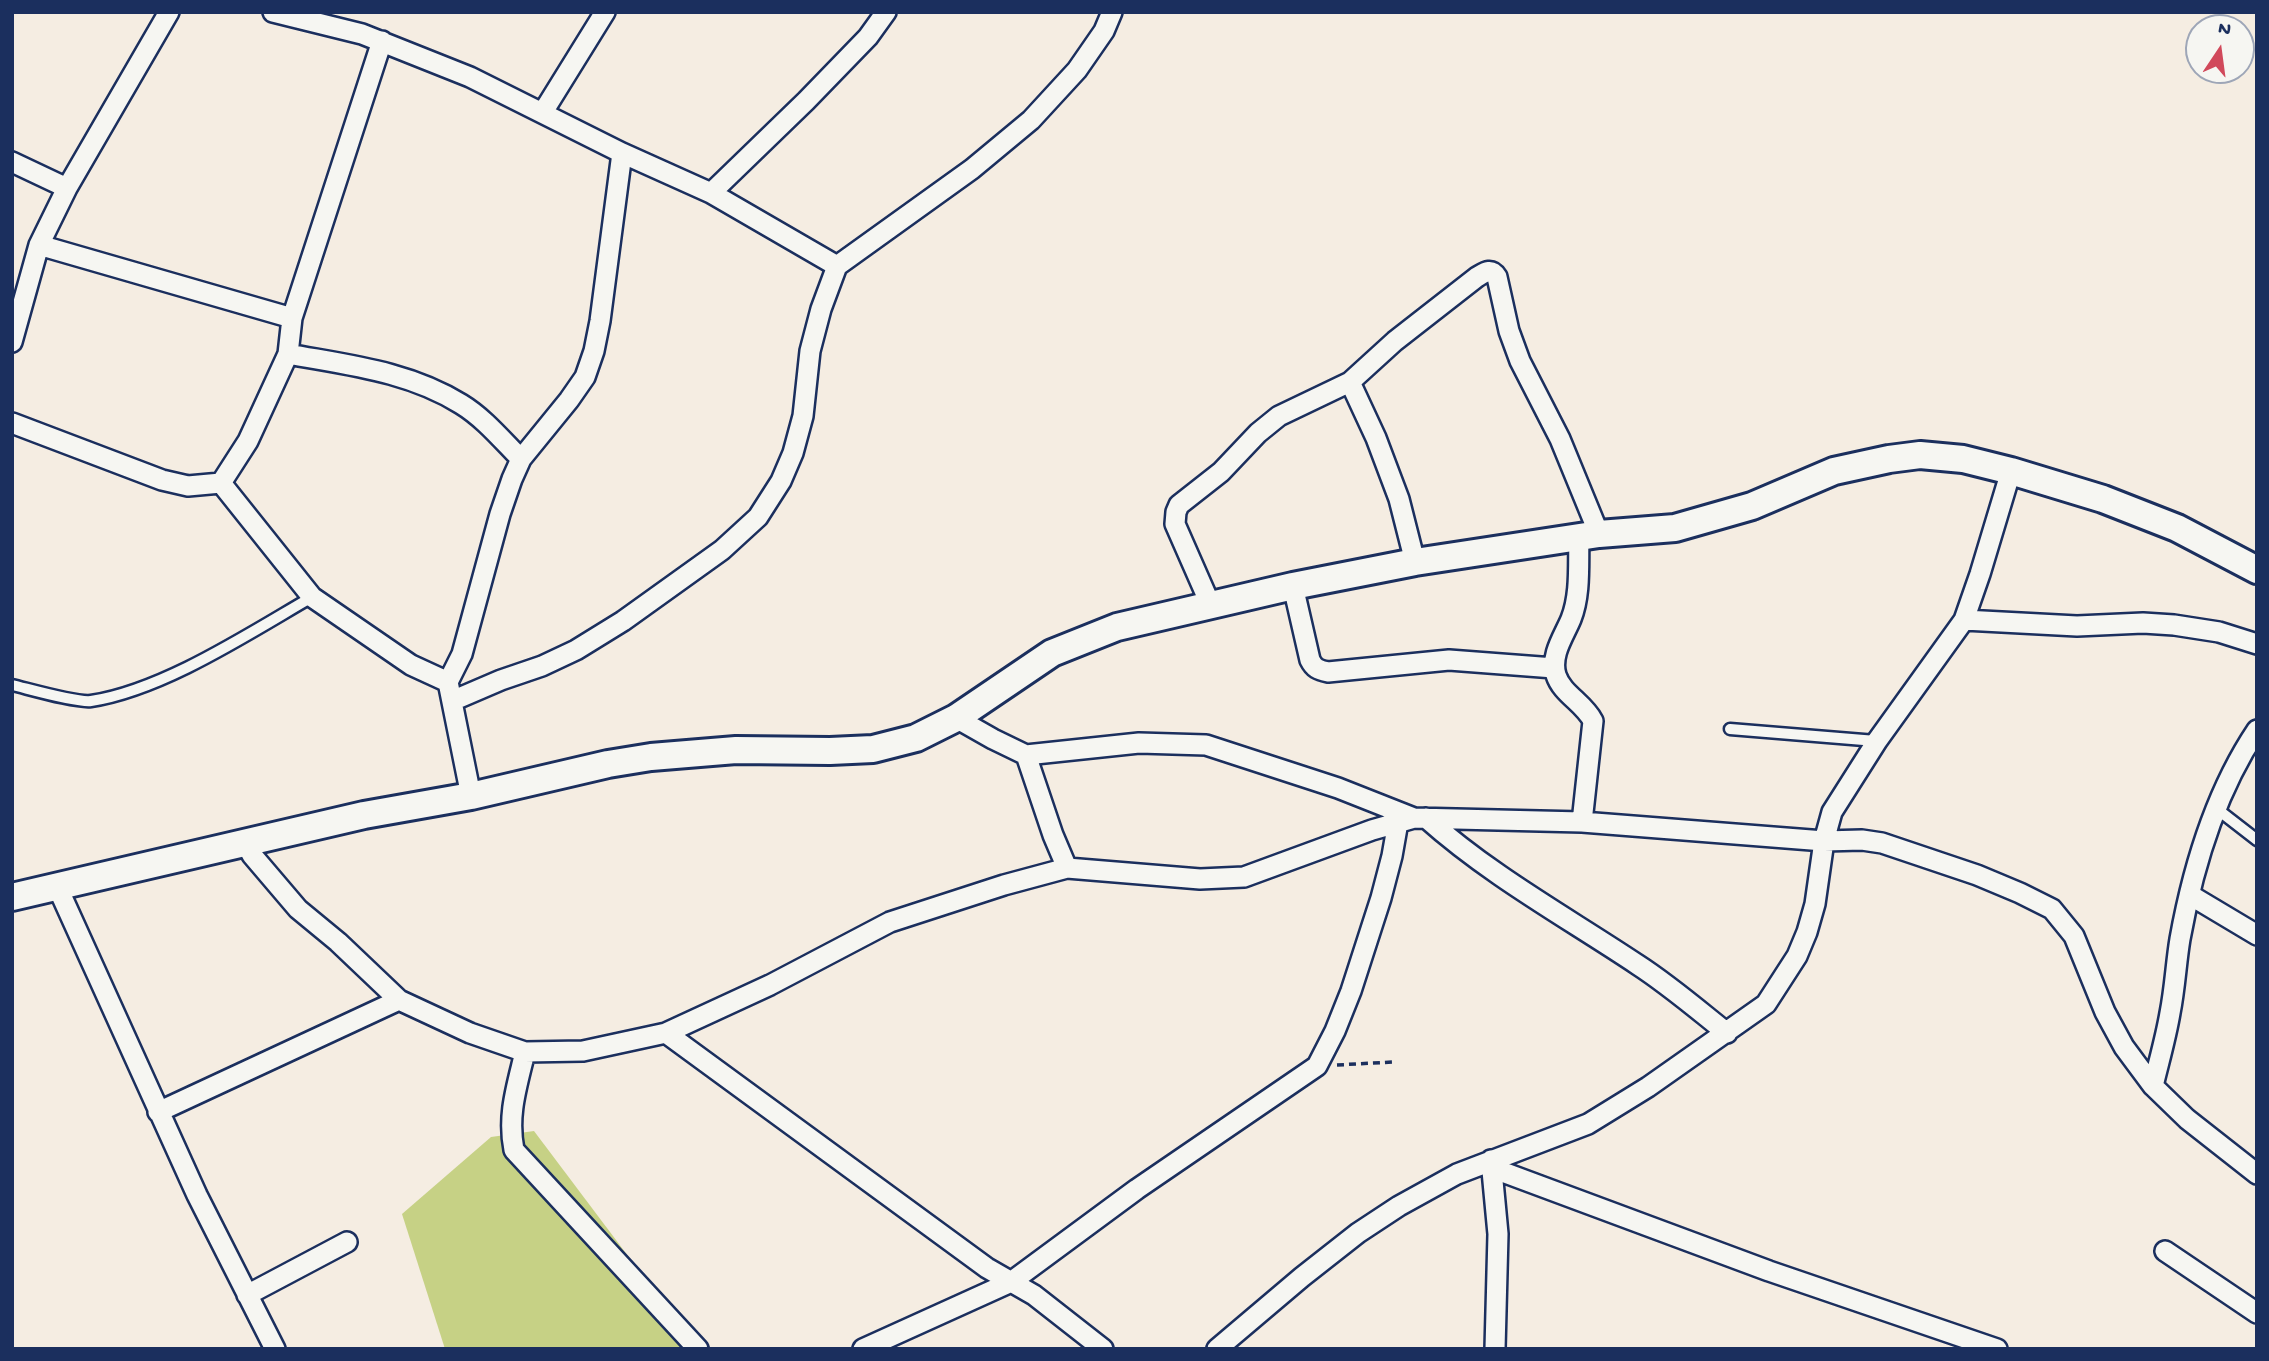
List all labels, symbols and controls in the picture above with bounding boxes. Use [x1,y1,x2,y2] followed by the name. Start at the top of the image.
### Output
[2185,14,2255,84] north arrow
[2216,17,2233,43] text: N

